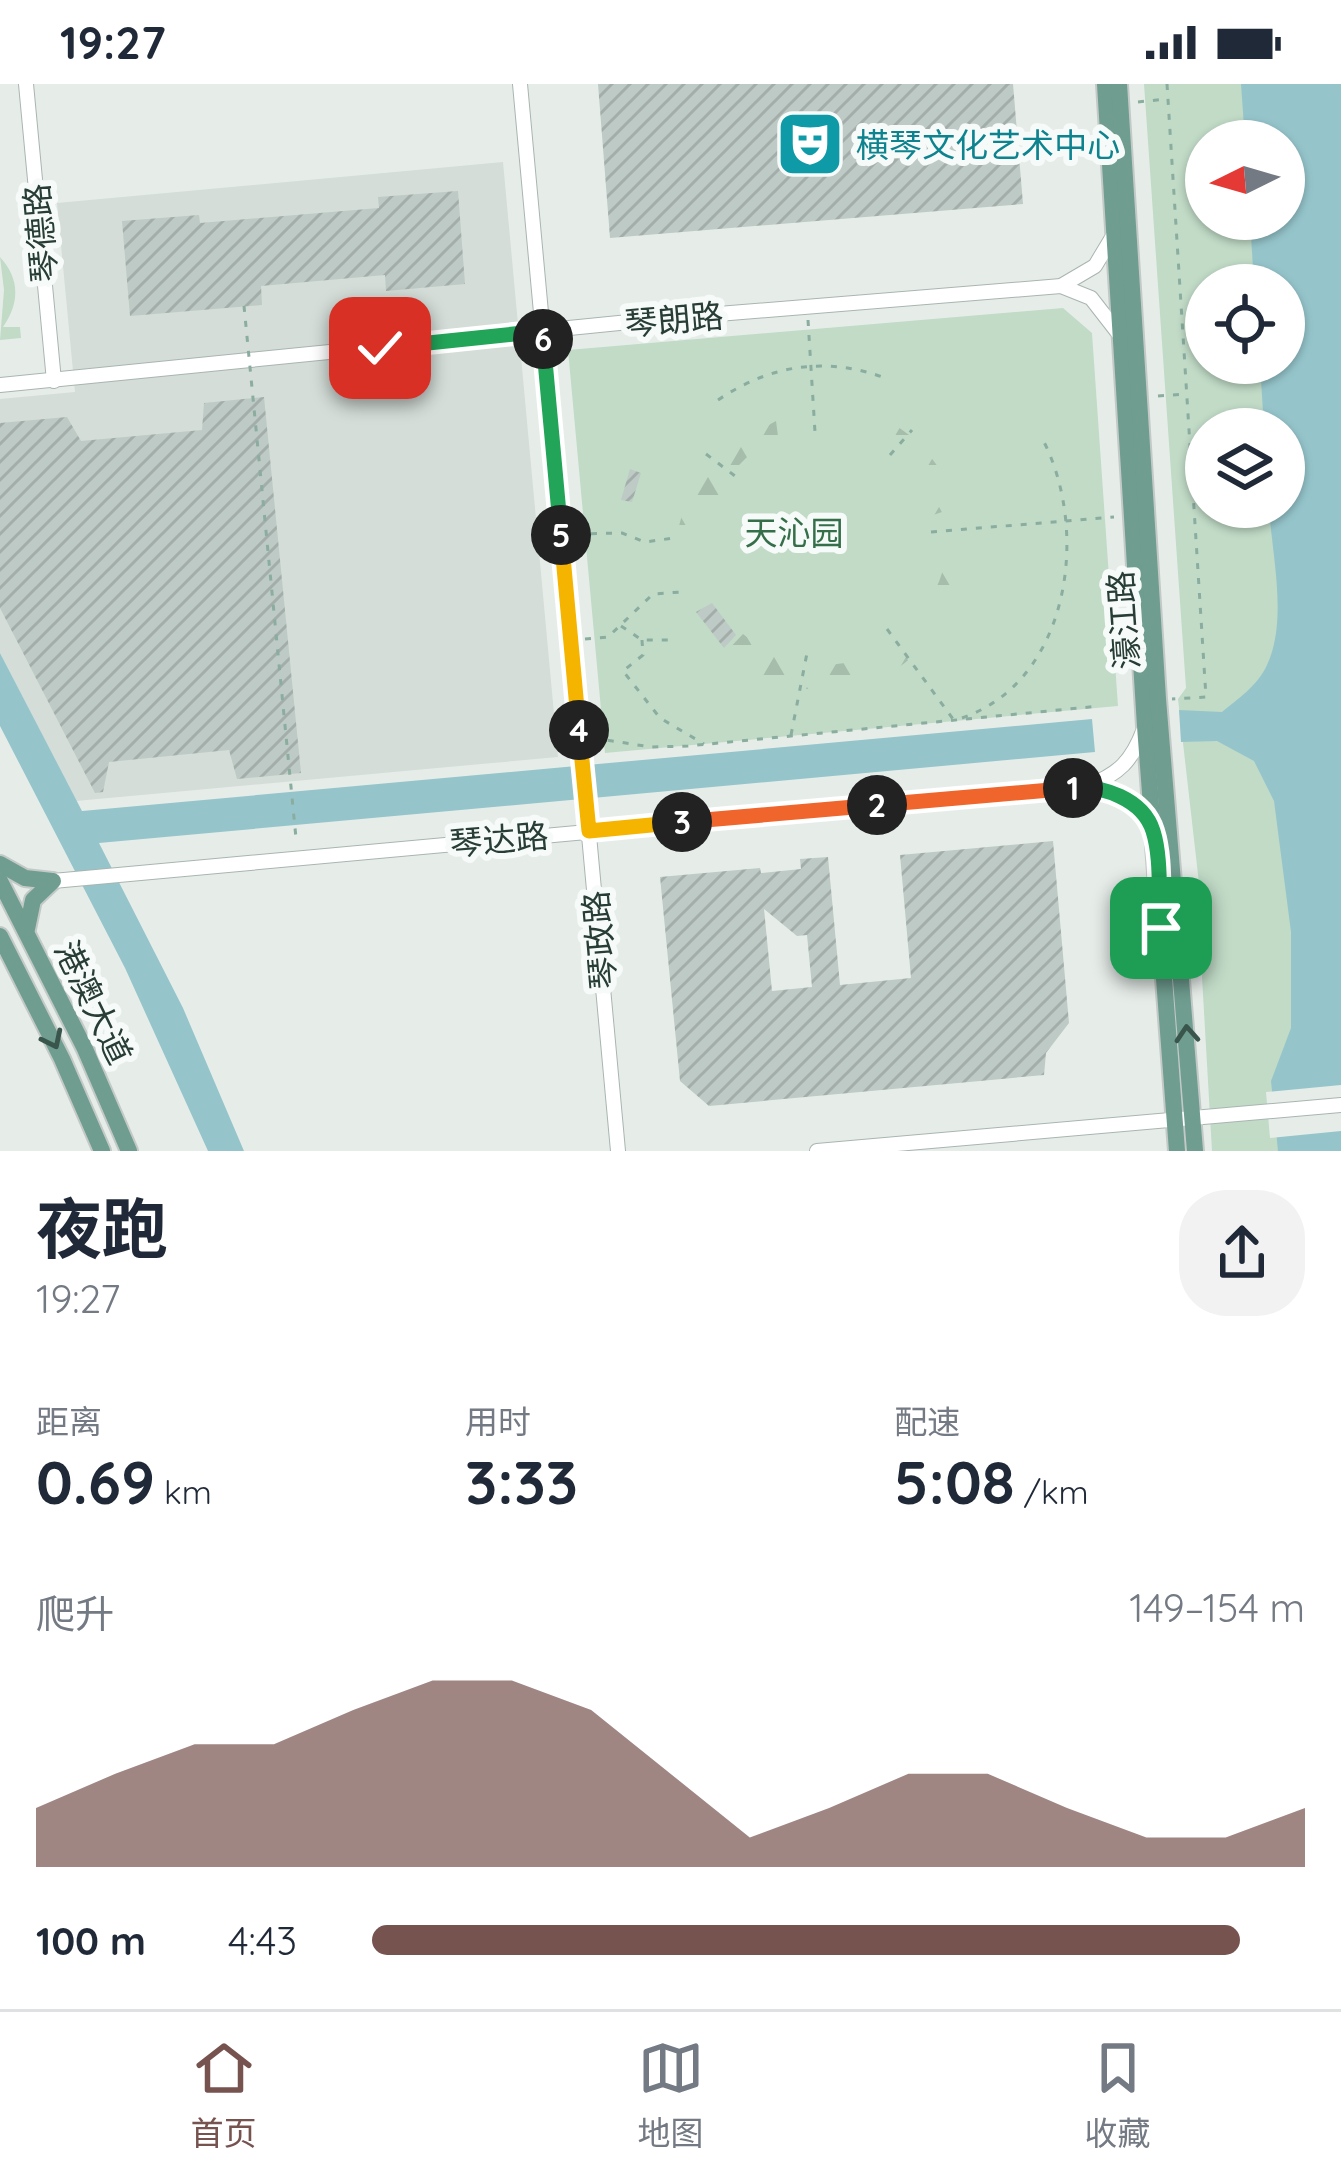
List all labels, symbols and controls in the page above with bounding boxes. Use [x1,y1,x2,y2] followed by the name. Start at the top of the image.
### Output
[60,14,166,70] text: 19:27
[775,109,845,179] theatre icon: 横琴文化艺术中心
[1185,120,1305,240] north arrow
[1185,120,1305,528] map controls
[856,124,1120,165] place label: 横琴文化艺术中心
[15,182,65,284] street label: 琴德路
[1185,264,1305,384] button: locate
[623,294,725,344] street label: 琴朗路
[329,297,431,399] pin
[513,309,573,369] pin: 6
[347,315,413,381] icon: check
[534,318,552,359] text: 6
[1185,408,1305,528] button: layers
[531,505,591,565] pin: 5
[745,512,844,553] park label: 天沁园
[551,514,571,555] text: 5
[1099,569,1147,671] street label: 濠江路
[549,700,609,760] pin: 4
[569,709,589,750] text: 4
[1043,758,1103,818] pin: 1
[1067,767,1079,808] text: 1
[847,775,907,835] pin: 2
[868,784,886,825] text: 2
[652,792,712,852] pin: 3
[673,801,691,842] text: 3
[448,814,550,864] street label: 琴达路
[1110,877,1212,979] pin
[574,889,624,991] street label: 琴政路
[1128,895,1194,961] icon: arrive
[47,934,141,1070] street label: 港澳大道
[1175,1024,1201,1043] one-way arrow
[39,1028,62,1049] one-way arrow
[36,1187,168,1270] text: 夜跑
[1179,1190,1305,1316] button: share
[36,1274,120,1323] text: 19:27
[36,1401,102,1442] text: 距离
[465,1401,531,1442] text: 用时
[894,1401,960,1442] text: 配速
[36,1444,155,1519] text: 0.69
[465,1444,578,1519] text: 3:33
[894,1444,1015,1519] text: 5:08
[155,1471,212,1512] text: km
[1015,1471,1089,1512] text: /km
[1129,1583,1305,1632] text: 149–154 m
[36,1589,114,1638] text: 爬升
[36,1916,146,1965] text: 100 m
[228,1916,297,1965] text: 4:43
[191,2035,257,2155] tab: 首页
[638,2035,704,2155] tab: 地图
[1085,2035,1151,2155] tab: 收藏

